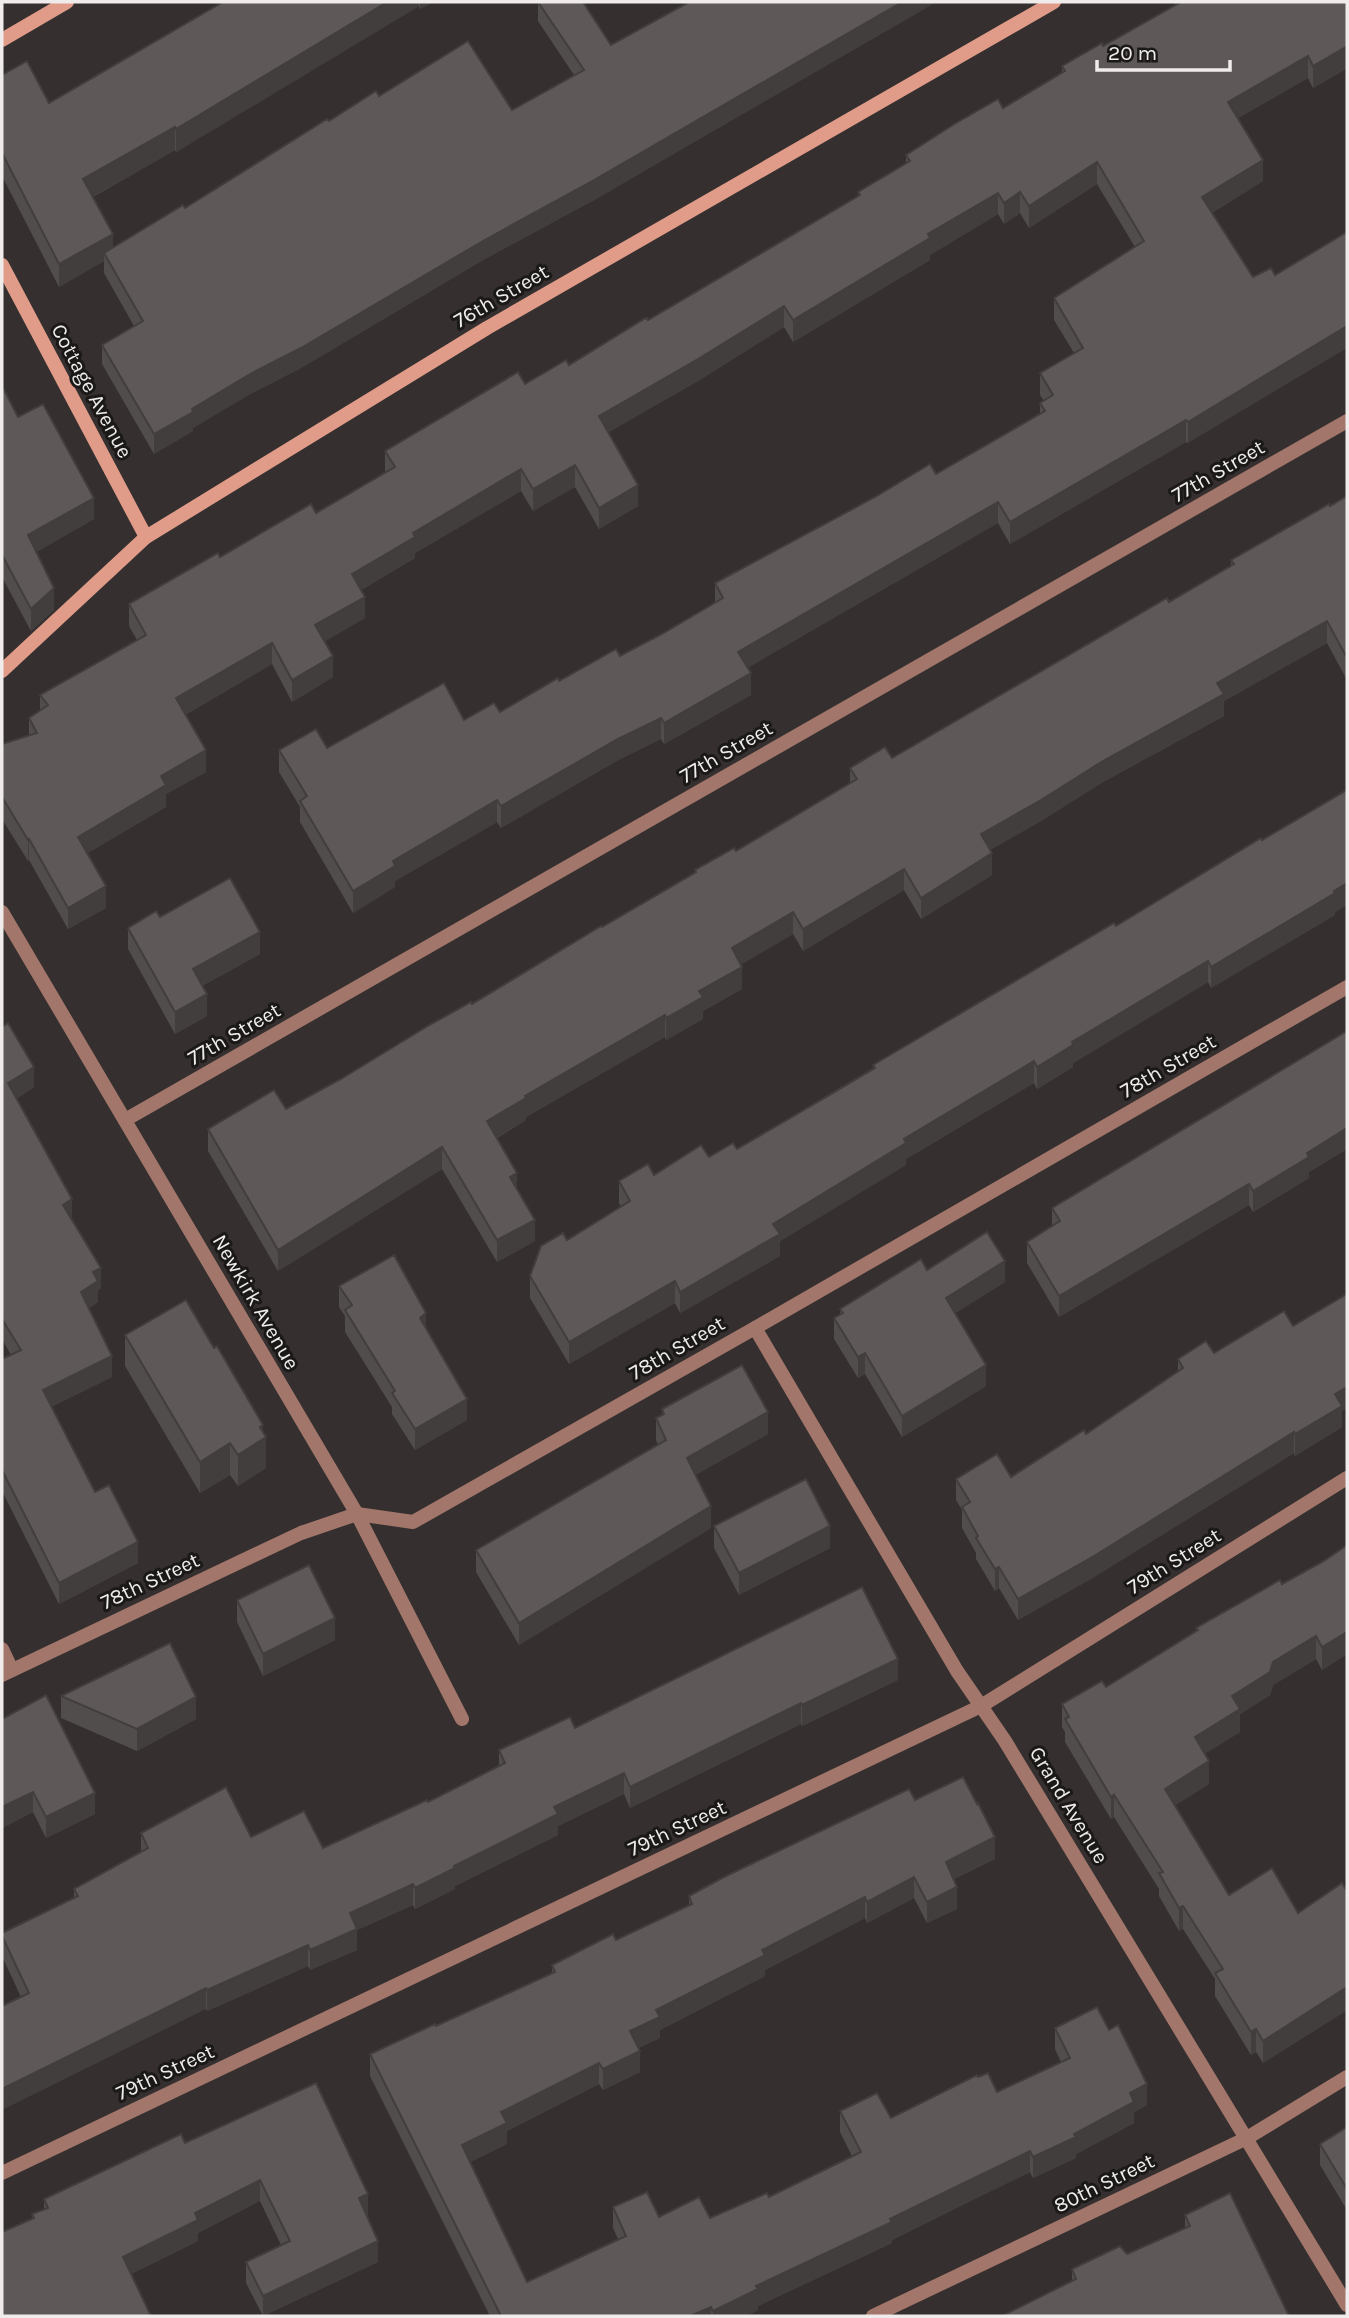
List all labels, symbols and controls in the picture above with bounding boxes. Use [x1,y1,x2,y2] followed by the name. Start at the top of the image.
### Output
[1097,28,1230,72] scale bar
[1108,41,1157,65] text: 20 m
[449,259,553,333] street label: 76th Street
[47,320,137,462] street label: Cottage Avenue
[1167,435,1269,507] street label: 77th Street
[675,716,777,788] street label: 77th Street
[183,998,285,1070] street label: 77th Street
[1116,1029,1220,1103] street label: 78th Street
[208,1230,304,1374] street label: Newkirk Avenue
[625,1311,729,1385] street label: 78th Street
[1123,1523,1225,1599] street label: 79th Street
[97,1548,203,1614] street label: 78th Street
[1025,1742,1113,1868] street label: Grand Avenue
[624,1795,730,1861] street label: 79th Street
[112,2039,218,2105] street label: 79th Street
[1050,2148,1158,2218] street label: 80th Street

